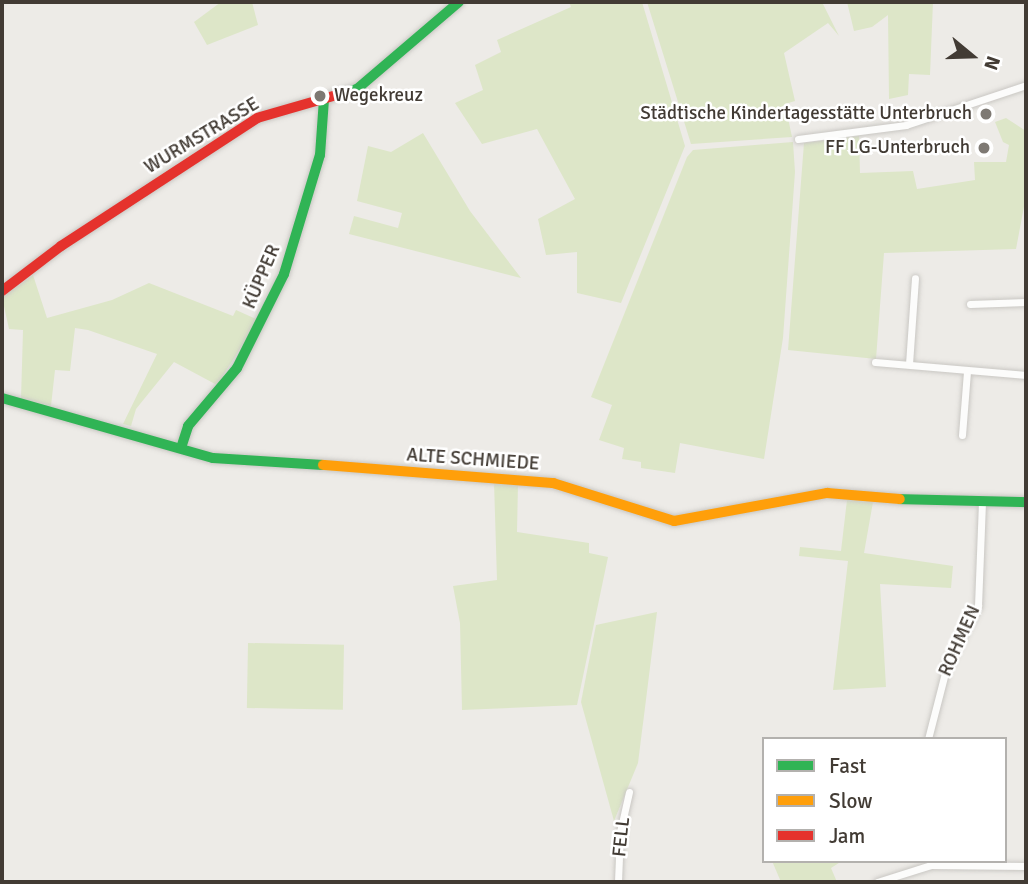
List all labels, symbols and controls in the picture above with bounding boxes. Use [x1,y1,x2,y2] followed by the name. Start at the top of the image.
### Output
[937,21,1007,91] north arrow
[978,53,1005,73] text: N
[334,85,423,107] place label: Wegekreuz
[312,88,328,104] marker: Wegekreuz
[140,93,264,179] street label: WURMSTRASSE
[640,103,972,125] place label: Städtische Kindertagesstätte Unterbruch
[978,106,994,122] marker: Städtische Kindertagesstätte Unterbruch
[825,137,970,159] place label: FF LG-Unterbruch
[976,140,992,156] marker: FF LG-Unterbruch
[238,241,286,313] street label: KÜPPER
[406,444,540,476] street label: ALTE SCHMIEDE
[934,602,986,680] street label: ROHMEN
[762,737,1007,863] legend
[829,753,866,779] text: Fast
[829,788,873,814] text: Slow
[609,816,635,858] street label: FELL
[829,823,865,849] text: Jam

